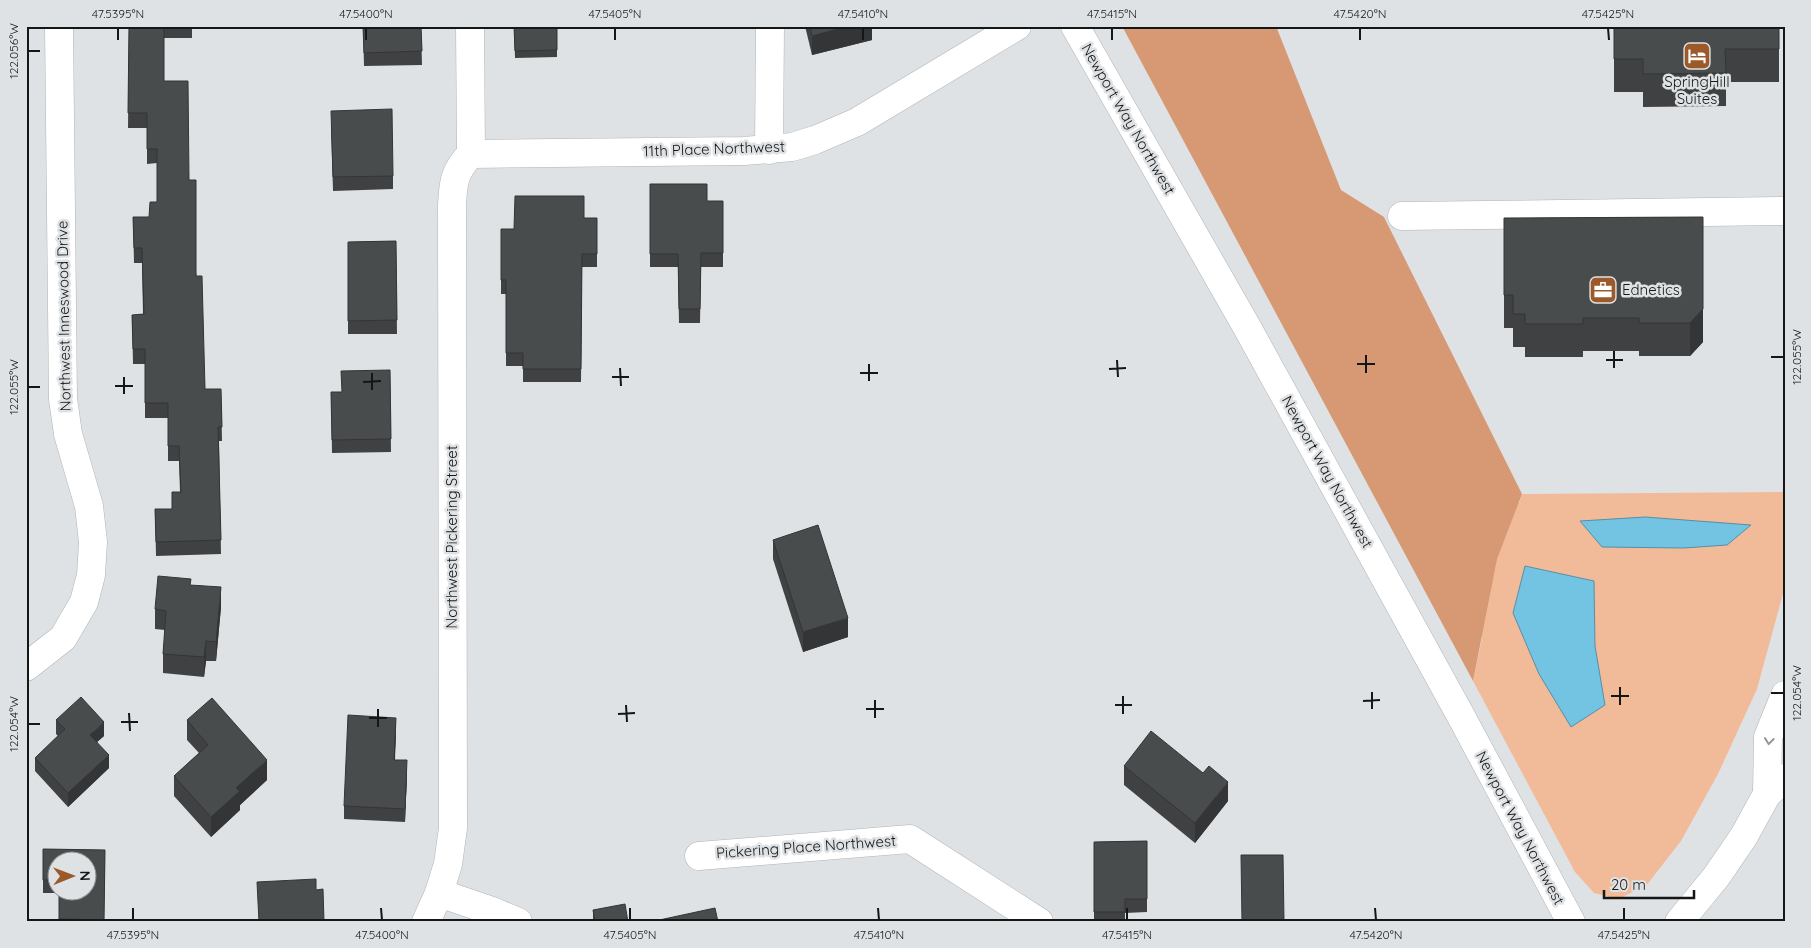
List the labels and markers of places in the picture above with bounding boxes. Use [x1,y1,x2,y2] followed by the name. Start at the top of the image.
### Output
[1682,41,1712,71] hotel icon: SpringHill Suites
[1664,72,1730,108] place label: SpringHill Suites
[1588,275,1618,305] office icon: Ednetics
[1622,280,1680,299] place label: Ednetics

